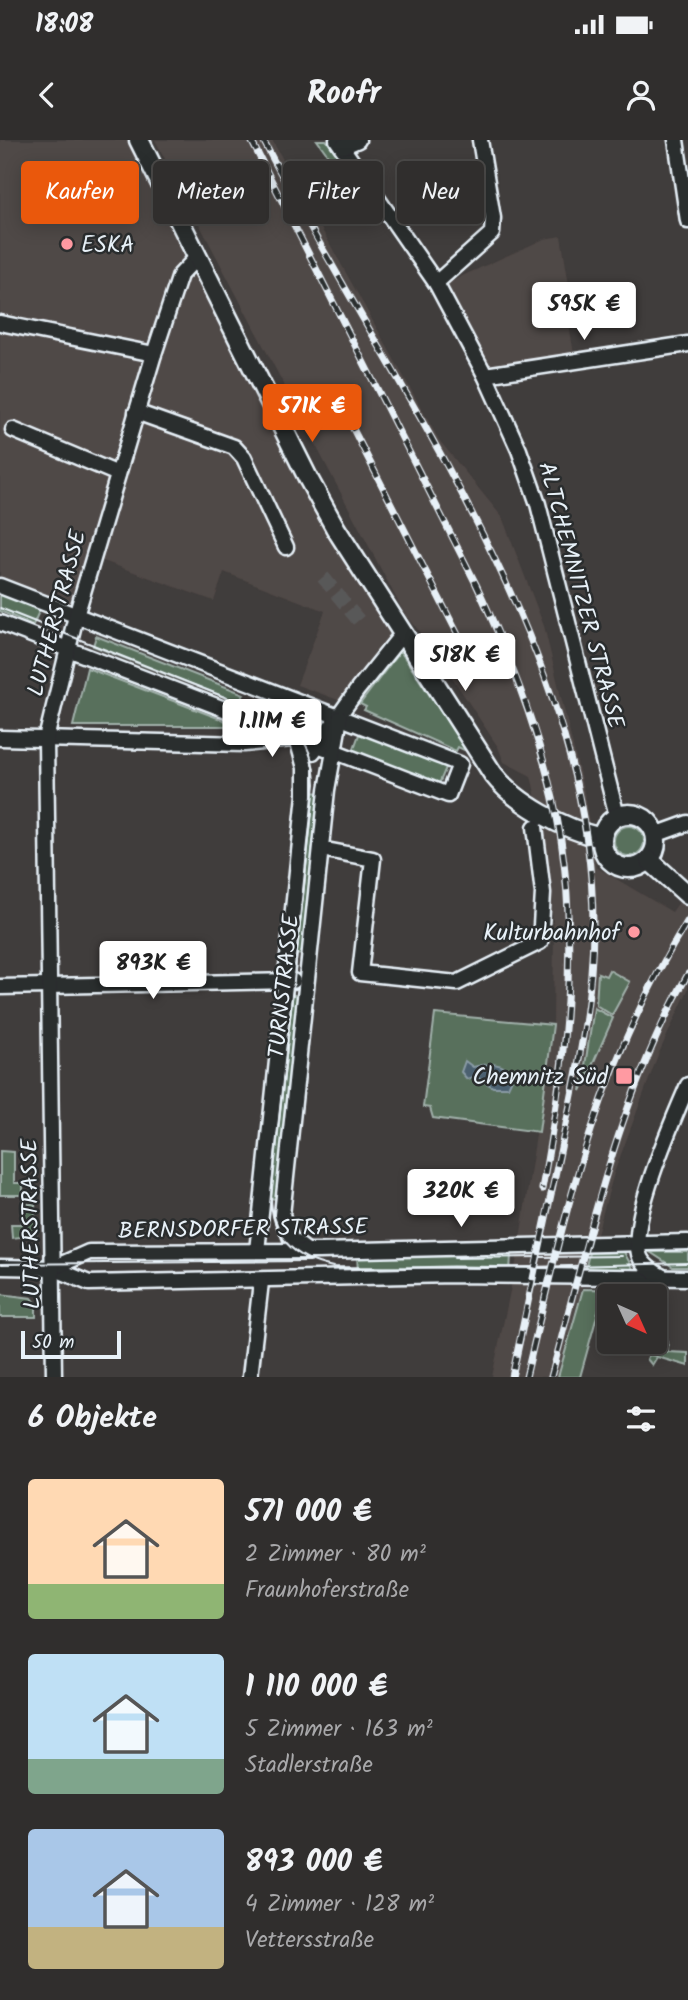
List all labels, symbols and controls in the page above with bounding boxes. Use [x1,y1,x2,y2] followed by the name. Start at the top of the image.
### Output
[35,4,93,46] text: 18:08
[307,69,381,120] text: Roofr
[28,76,66,114] icon: back
[622,76,660,114] icon: person
[21,161,139,224] chip: Kaufen
[153,161,269,224] chip: Mieten
[283,161,383,224] chip: Filter
[397,161,484,224] chip: Neu
[81,228,134,264] place label: ESKA
[59,236,75,252] marker: ESKA
[527,282,641,342] pin: 595K €
[548,287,620,323] text: 595K €
[255,384,369,444] pin: 571K €
[279,389,345,425] text: 571K €
[527,458,633,733] street label: ALTCHEMNITZER STRASSE
[18,526,98,701] street label: LUTHERSTRASSE
[408,634,522,693] pin: 518K €
[430,638,500,674] text: 518K €
[207,700,337,759] pin: 1.11M €
[238,704,306,740] text: 1.11M €
[260,912,311,1060] street label: TURNSTRASSE
[483,916,622,952] place label: Kulturbahnhof
[626,924,642,940] marker: Kulturbahnhof
[96,942,210,1001] pin: 893K €
[115,946,191,982] text: 893K €
[473,1060,609,1096] place label: Chemnitz Süd
[614,1066,634,1086] marker: Chemnitz Süd
[13,1138,51,1310] street label: LUTHERSTRASSE
[404,1170,518,1229] pin: 320K €
[423,1174,499,1210] text: 320K €
[118,1210,369,1250] street label: BERNSDORFER STRASSE
[597,1284,667,1354] north arrow
[597,1284,667,1354] map controls
[21,1328,121,1360] scale bar
[32,1328,74,1358] text: 50 m
[28,1395,157,1443] text: 6 Objekte
[622,1400,660,1438] icon: filters
[245,1489,372,1537] text: 571 000 €
[84,1507,168,1591] icon: home
[245,1537,426,1573] text: 2 Zimmer · 80 m²
[245,1573,409,1609] text: Fraunhoferstraße
[245,1664,387,1712] text: 1 110 000 €
[84,1682,168,1766] icon: home
[245,1712,433,1748] text: 5 Zimmer · 163 m²
[245,1748,373,1784] text: Stadlerstraße
[245,1839,383,1887] text: 893 000 €
[84,1857,168,1941] icon: home
[245,1887,434,1923] text: 4 Zimmer · 128 m²
[245,1923,374,1959] text: Vettersstraße

